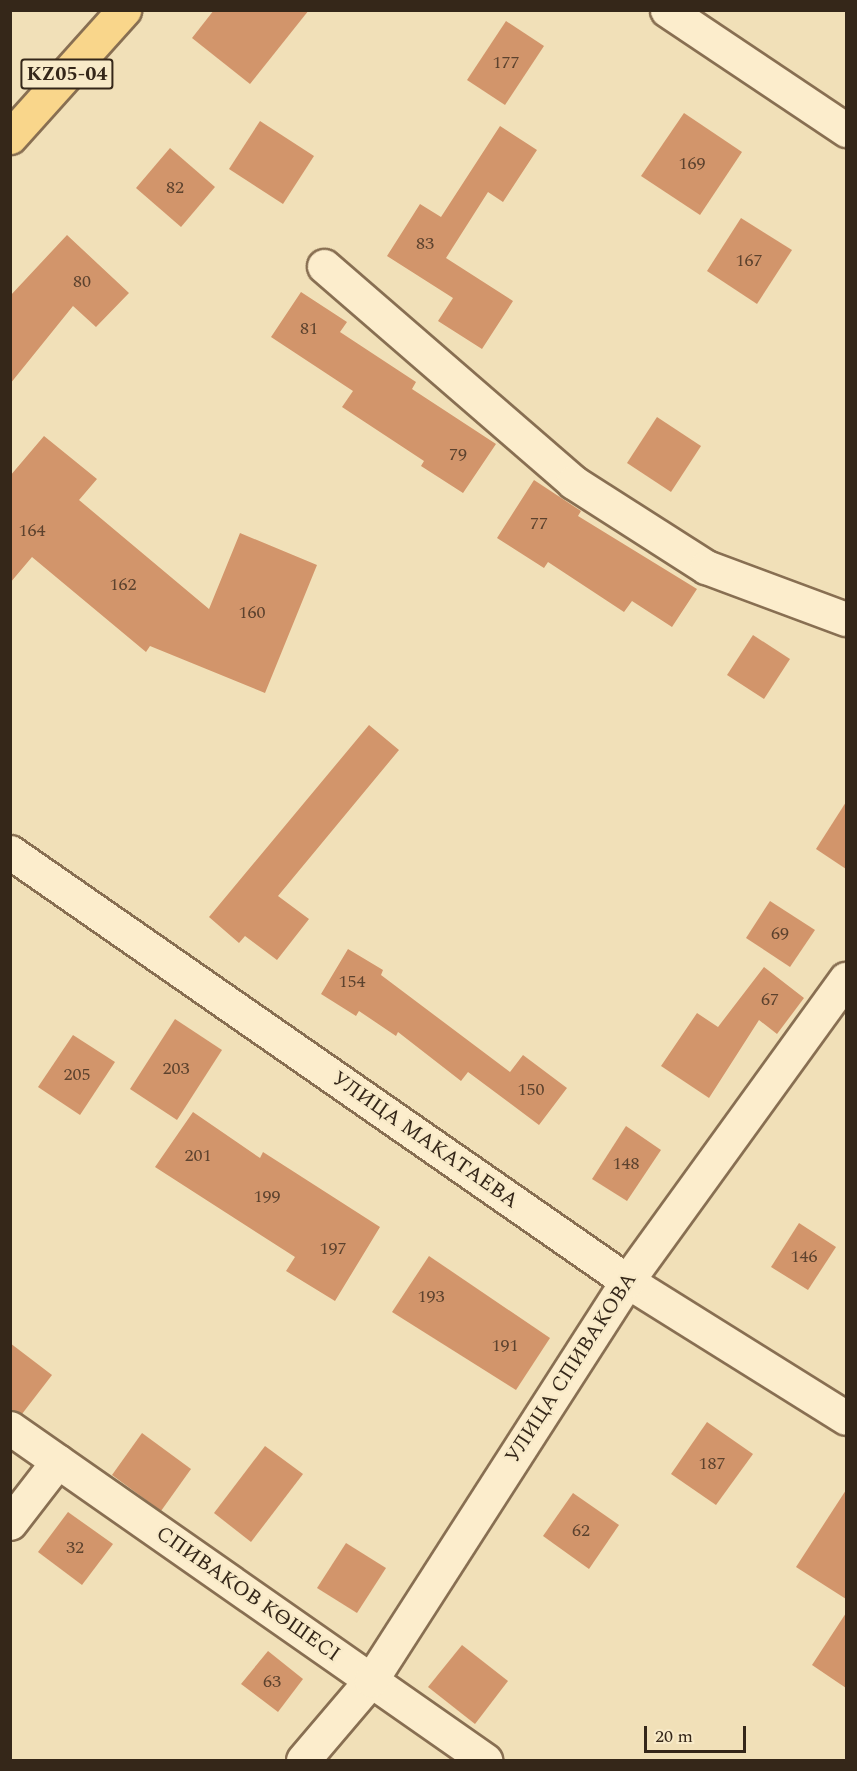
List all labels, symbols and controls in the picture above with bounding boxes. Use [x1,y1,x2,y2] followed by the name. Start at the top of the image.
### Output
[493,52,519,74] house number: 177
[19,57,115,91] road number: KZ05-04
[679,153,705,175] house number: 169
[166,177,184,199] house number: 82
[416,233,434,255] house number: 83
[736,250,762,272] house number: 167
[73,271,91,293] house number: 80
[300,318,318,340] house number: 81
[449,444,467,466] house number: 79
[530,513,548,535] house number: 77
[19,520,45,542] house number: 164
[110,574,136,596] house number: 162
[239,602,265,624] house number: 160
[771,923,789,945] house number: 69
[339,971,365,993] house number: 154
[761,989,779,1011] house number: 67
[163,1058,189,1080] house number: 203
[64,1064,90,1086] house number: 205
[327,1066,523,1214] street label: УЛИЦА МАКАТАЕВА
[518,1079,544,1101] house number: 150
[185,1145,211,1167] house number: 201
[613,1153,639,1175] house number: 148
[254,1186,280,1208] house number: 199
[320,1238,346,1260] house number: 197
[791,1246,817,1268] house number: 146
[500,1268,642,1468] street label: УЛИЦА СПИВАКОВА
[418,1286,444,1308] house number: 193
[492,1335,518,1357] house number: 191
[699,1453,725,1475] house number: 187
[572,1520,590,1542] house number: 62
[151,1521,345,1667] street label: СПИВАКОВ КӨШЕСІ
[66,1537,84,1559] house number: 32
[263,1671,281,1693] house number: 63
[647,1714,749,1752] scale bar
[655,1723,693,1750] text: 20 m

